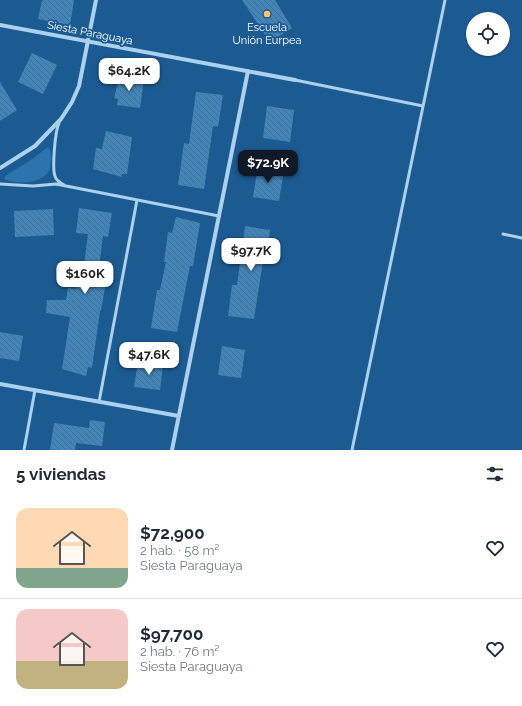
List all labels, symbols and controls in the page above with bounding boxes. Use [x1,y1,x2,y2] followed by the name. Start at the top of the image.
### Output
[262,9,272,19] marker: Escuela Unión Eurpea
[466,12,510,56] map controls
[466,12,510,56] button: locate
[46,18,134,48] street label: Siesta Paraguaya
[232,21,302,47] place label: Escuela Unión Eurpea
[96,58,162,92] pin: $64.2K
[108,63,150,78] text: $64.2K
[235,150,301,184] pin: $72.9K
[247,155,289,170] text: $72.9K
[218,238,284,272] pin: $97.7K
[230,243,272,258] text: $97.7K
[57,261,113,295] pin: $160K
[65,266,105,281] text: $160K
[116,342,182,376] pin: $47.6K
[128,347,170,362] text: $47.6K
[484,463,506,485] icon: filters
[16,464,106,484] text: 5 viviendas
[140,523,205,543] text: $72,900
[48,524,96,572] icon: home
[484,537,506,559] icon: heart
[140,543,219,558] text: 2 hab. · 58 m²
[140,558,243,573] text: Siesta Paraguaya
[140,624,203,644] text: $97,700
[48,625,96,673] icon: home
[484,638,506,660] icon: heart
[140,644,219,659] text: 2 hab. · 76 m²
[140,659,243,674] text: Siesta Paraguaya

